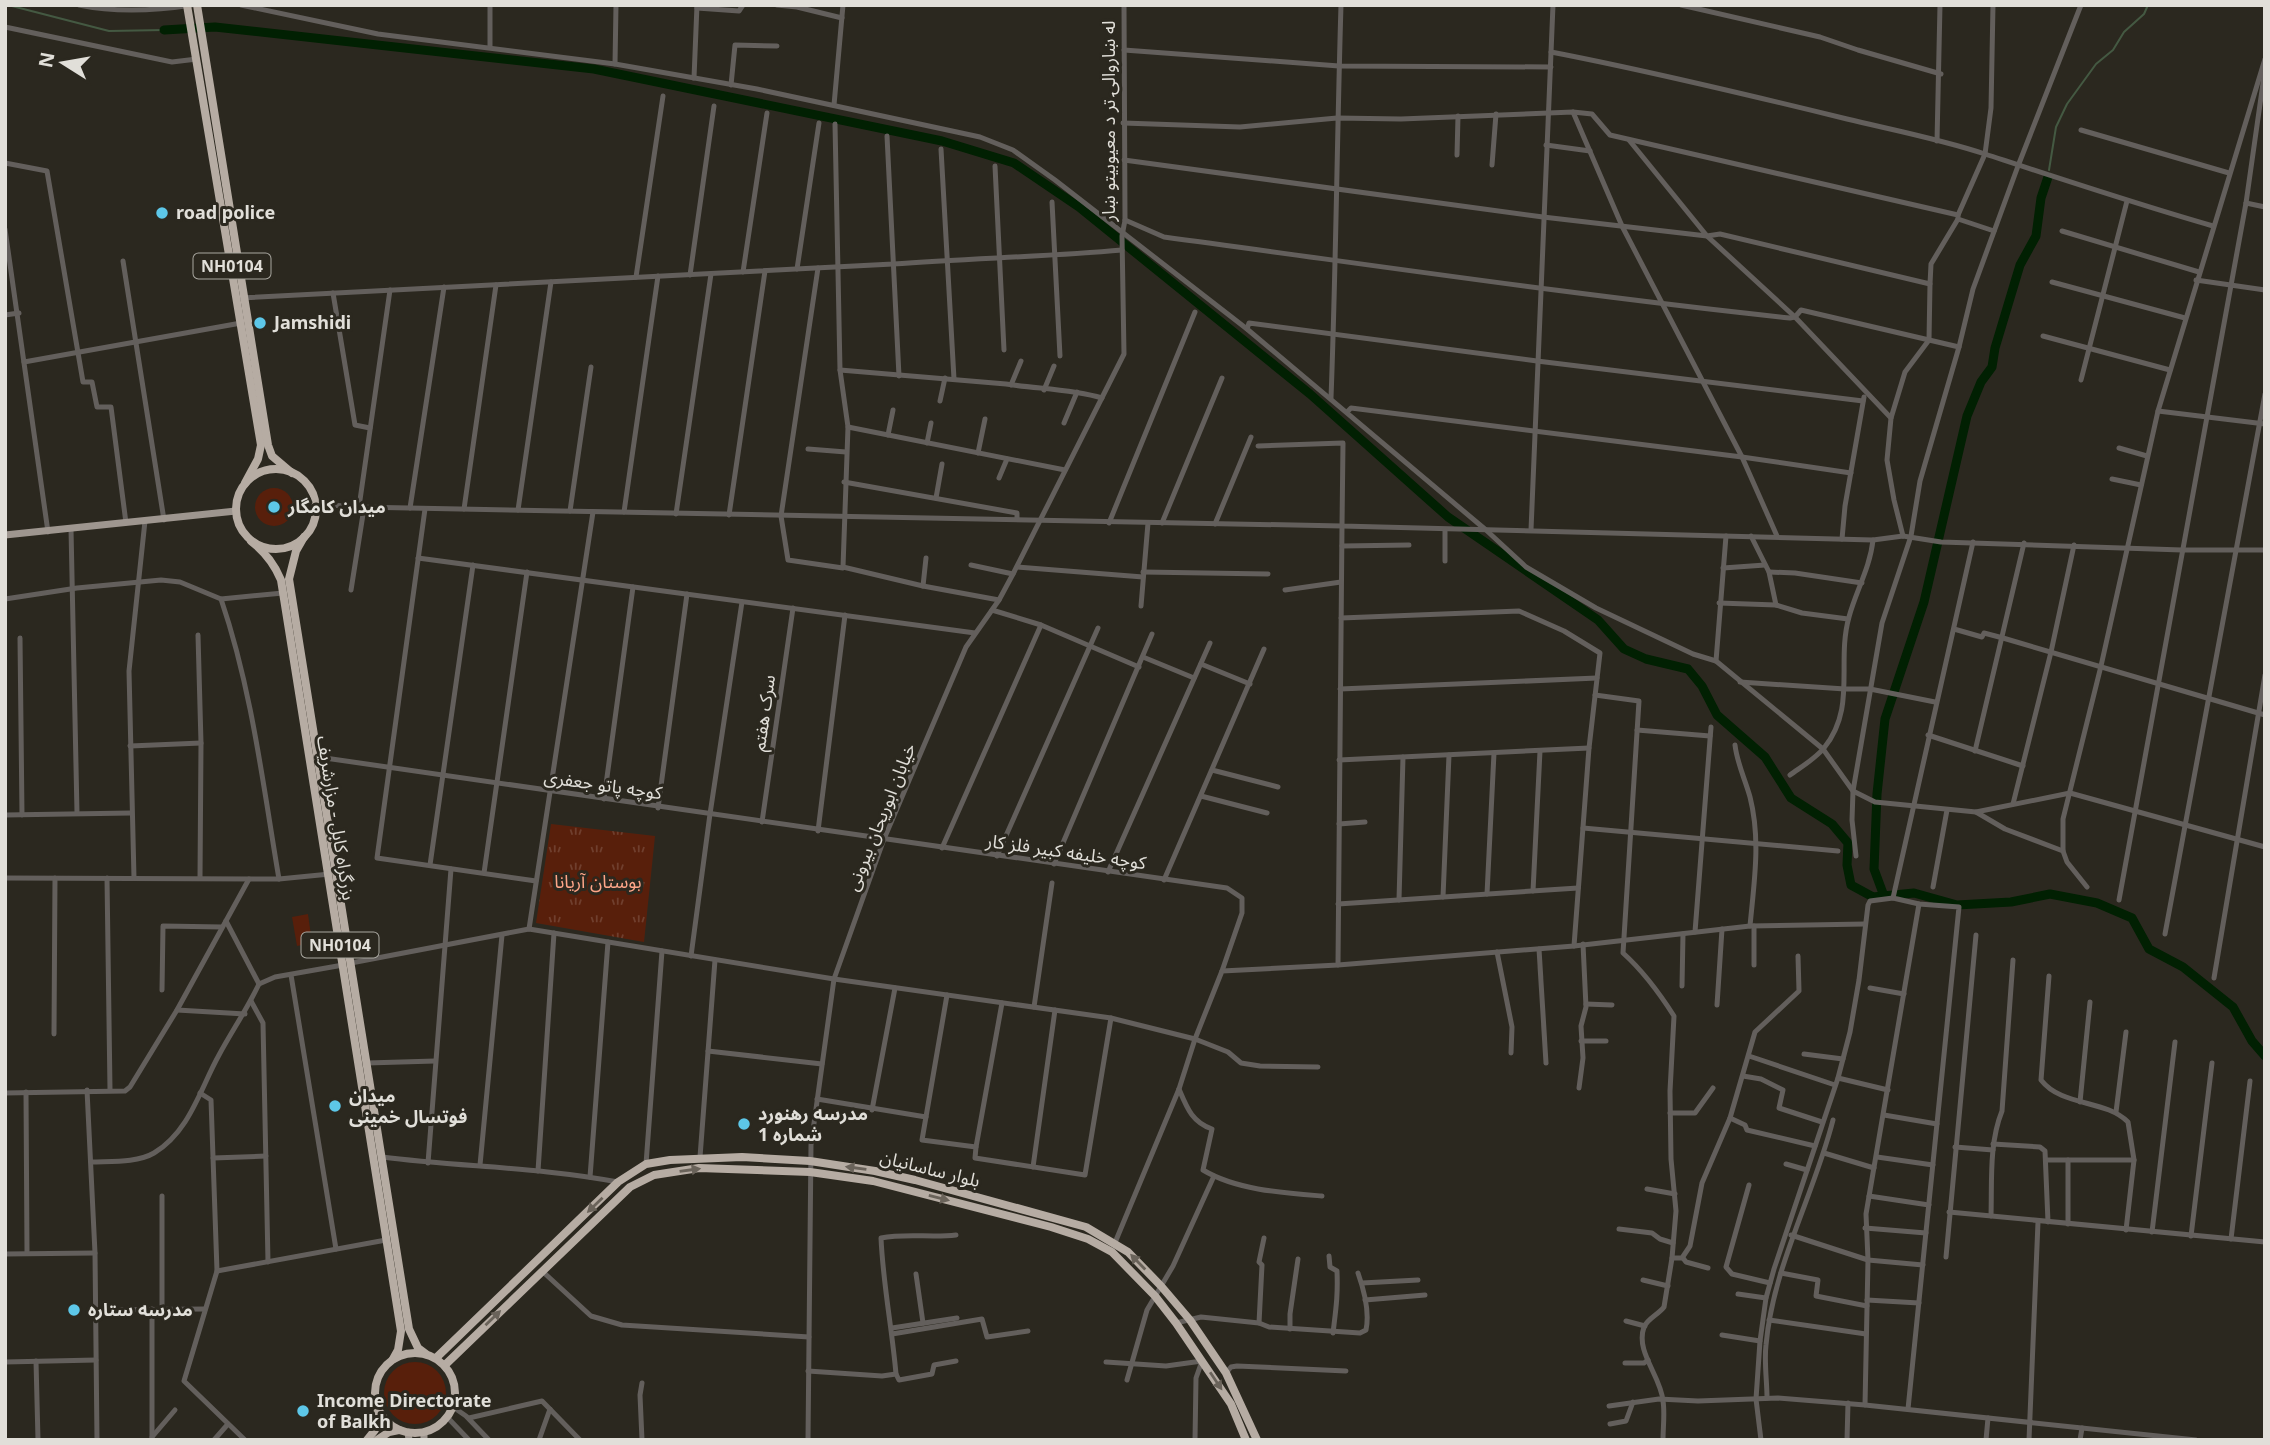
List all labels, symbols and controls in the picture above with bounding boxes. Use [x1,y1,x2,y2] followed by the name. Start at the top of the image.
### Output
[1096,21,1120,222] street label: له ښاروالۍ تر د معیوبیتو ښار
[28,28,98,98] north arrow
[32,50,61,70] text: N
[176,200,275,224] place label: road police
[154,205,170,221] marker: road police
[194,254,270,278] road number: NH0104
[272,310,351,334] place label: Jamshidi
[252,315,268,331] marker: Jamshidi
[287,494,386,518] place label: میدان کامگار
[266,499,282,515] marker: میدان کامگار
[746,673,782,753] street label: سرک هفتم
[312,734,362,902] street label: بزرگراه کابل - مزارشریف
[839,739,921,894] street label: خیابان ابوریحان بیرونی
[543,764,664,804] street label: کوچه پاتو جعفری
[983,828,1148,874] street label: کوچه خلیفه کبیر فلز کار
[554,869,642,893] park label: بوستان آریانا
[302,932,378,958] road number: NH0104
[349,1083,467,1128] place label: میدان فوتسال خمینی
[327,1098,343,1114] marker: میدان فوتسال خمینی
[758,1101,868,1146] place label: مدرسه رهنورد شماره 1
[736,1116,752,1132] marker: مدرسه رهنورد شماره 1
[878,1144,983,1192] street label: بلوار ساسانیان
[845,1162,867,1173] one-way arrow
[679,1164,701,1175] one-way arrow
[928,1193,950,1204] one-way arrow
[587,1196,604,1212] one-way arrow
[1131,1254,1147,1271] one-way arrow
[88,1297,193,1321] place label: مدرسه ستاره
[66,1302,82,1318] marker: مدرسه ستاره
[485,1309,502,1326] one-way arrow
[1209,1371,1222,1391] one-way arrow
[317,1388,492,1433] place label: Income Directorate of Balkh
[295,1403,311,1419] marker: Income Directorate of Balkh

